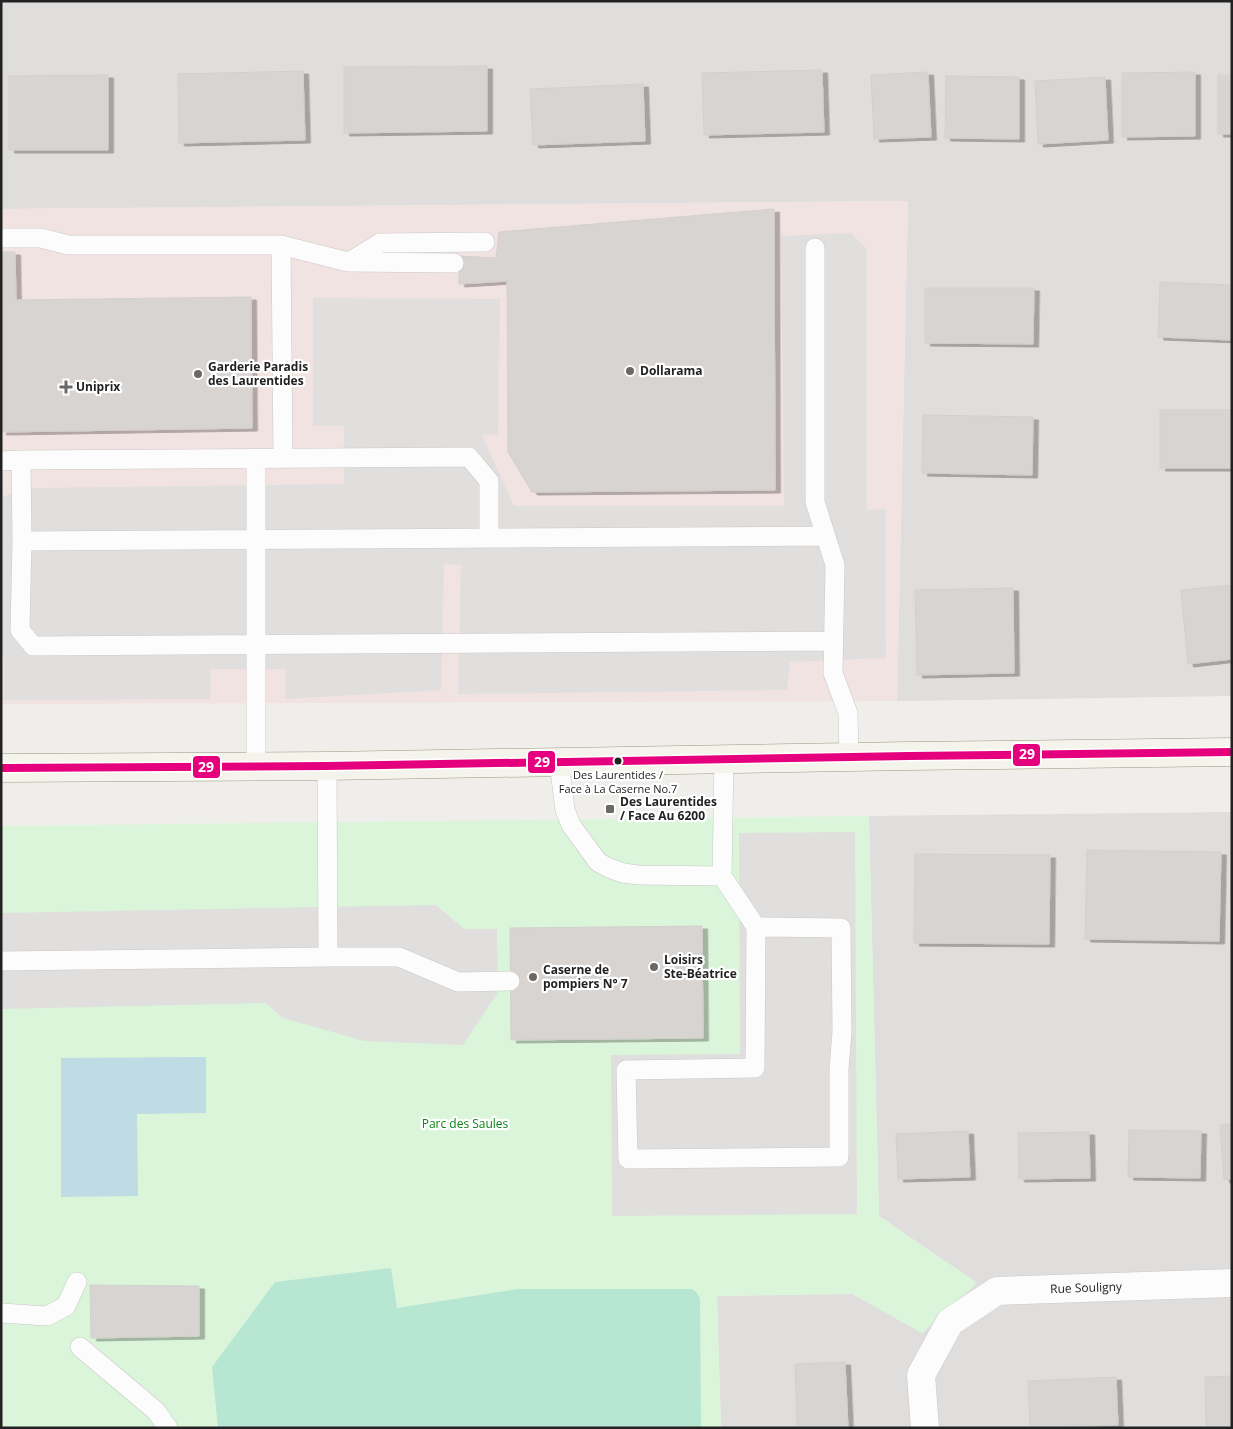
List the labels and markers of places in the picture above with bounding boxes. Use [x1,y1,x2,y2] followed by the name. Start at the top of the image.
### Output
[208,358,308,389] place label: Garderie Paradis des Laurentides
[640,362,703,379] place label: Dollarama
[624,365,636,377] marker: Dollarama
[192,368,204,380] marker: Garderie Paradis des Laurentides
[76,378,120,395] place label: Uniprix
[60,381,72,393] marker: Uniprix
[613,756,623,766] marker: Des Laurentides / Face à La Caserne No.7
[559,767,677,796] place label: Des Laurentides / Face à La Caserne No.7
[620,793,717,824] place label: Des Laurentides / Face Au 6200
[604,803,616,815] marker: Des Laurentides / Face Au 6200
[664,951,737,982] place label: Loisirs Ste-Béatrice
[543,961,628,992] place label: Caserne de pompiers N° 7
[648,961,660,973] marker: Loisirs Ste-Béatrice
[527,971,539,983] marker: Caserne de pompiers N° 7

